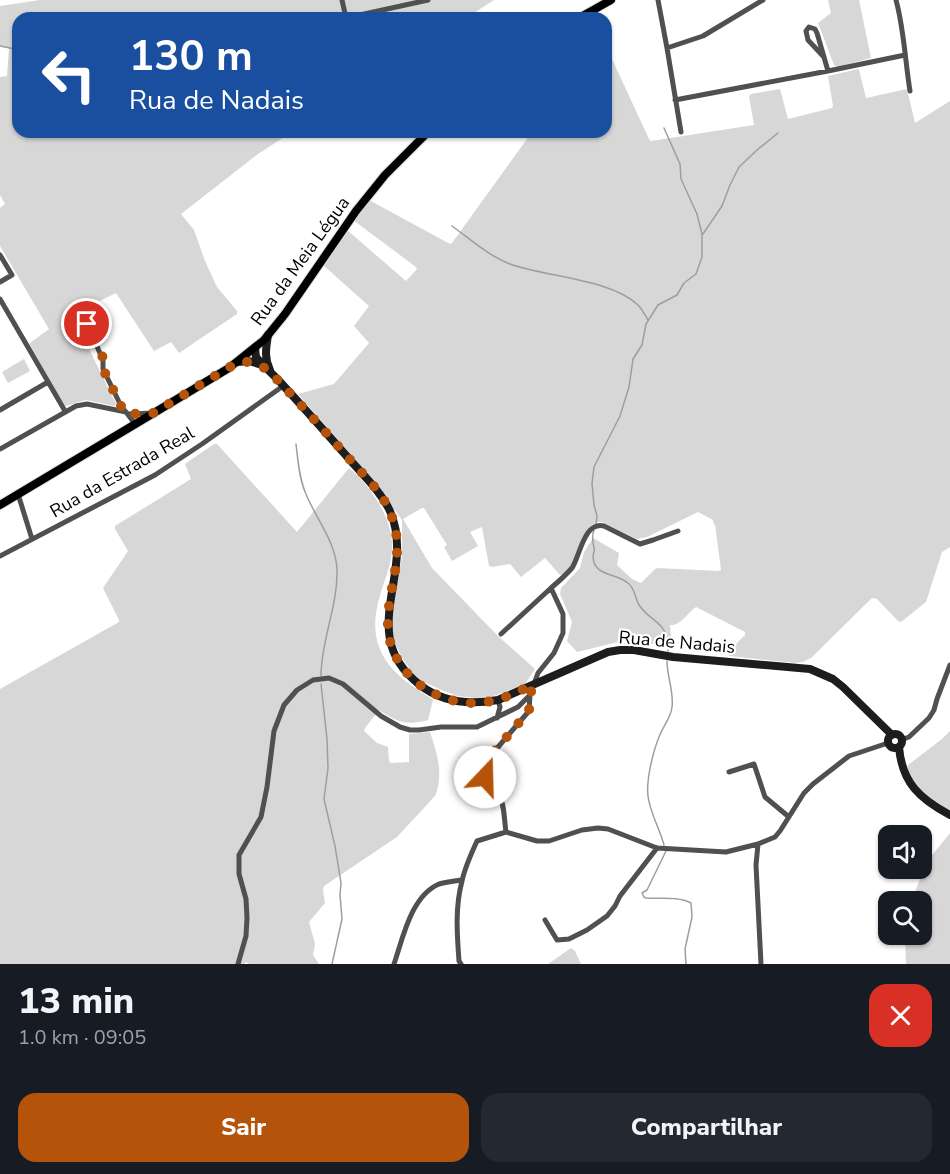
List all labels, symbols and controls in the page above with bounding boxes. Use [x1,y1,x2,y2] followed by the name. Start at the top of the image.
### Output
[129,28,253,85] text: 130 m
[30,36,108,114] icon: left
[129,82,304,119] text: Rua de Nadais
[245,192,355,330] street label: Rua da Meia Légua
[61,298,112,349] pin
[70,307,103,340] icon: arrive
[45,421,199,523] street label: Rua da Estrada Real
[618,625,736,659] street label: Rua de Nadais
[453,745,517,809] position arrow
[878,825,932,945] map controls
[878,825,932,879] button: sound
[878,891,932,945] button: search
[18,977,134,1026] text: 13 min
[869,984,932,1047] button: close
[18,1024,146,1051] text: 1.0 km · 09:05
[18,1093,469,1162] button: Sair
[481,1093,932,1162] button: Compartilhar

